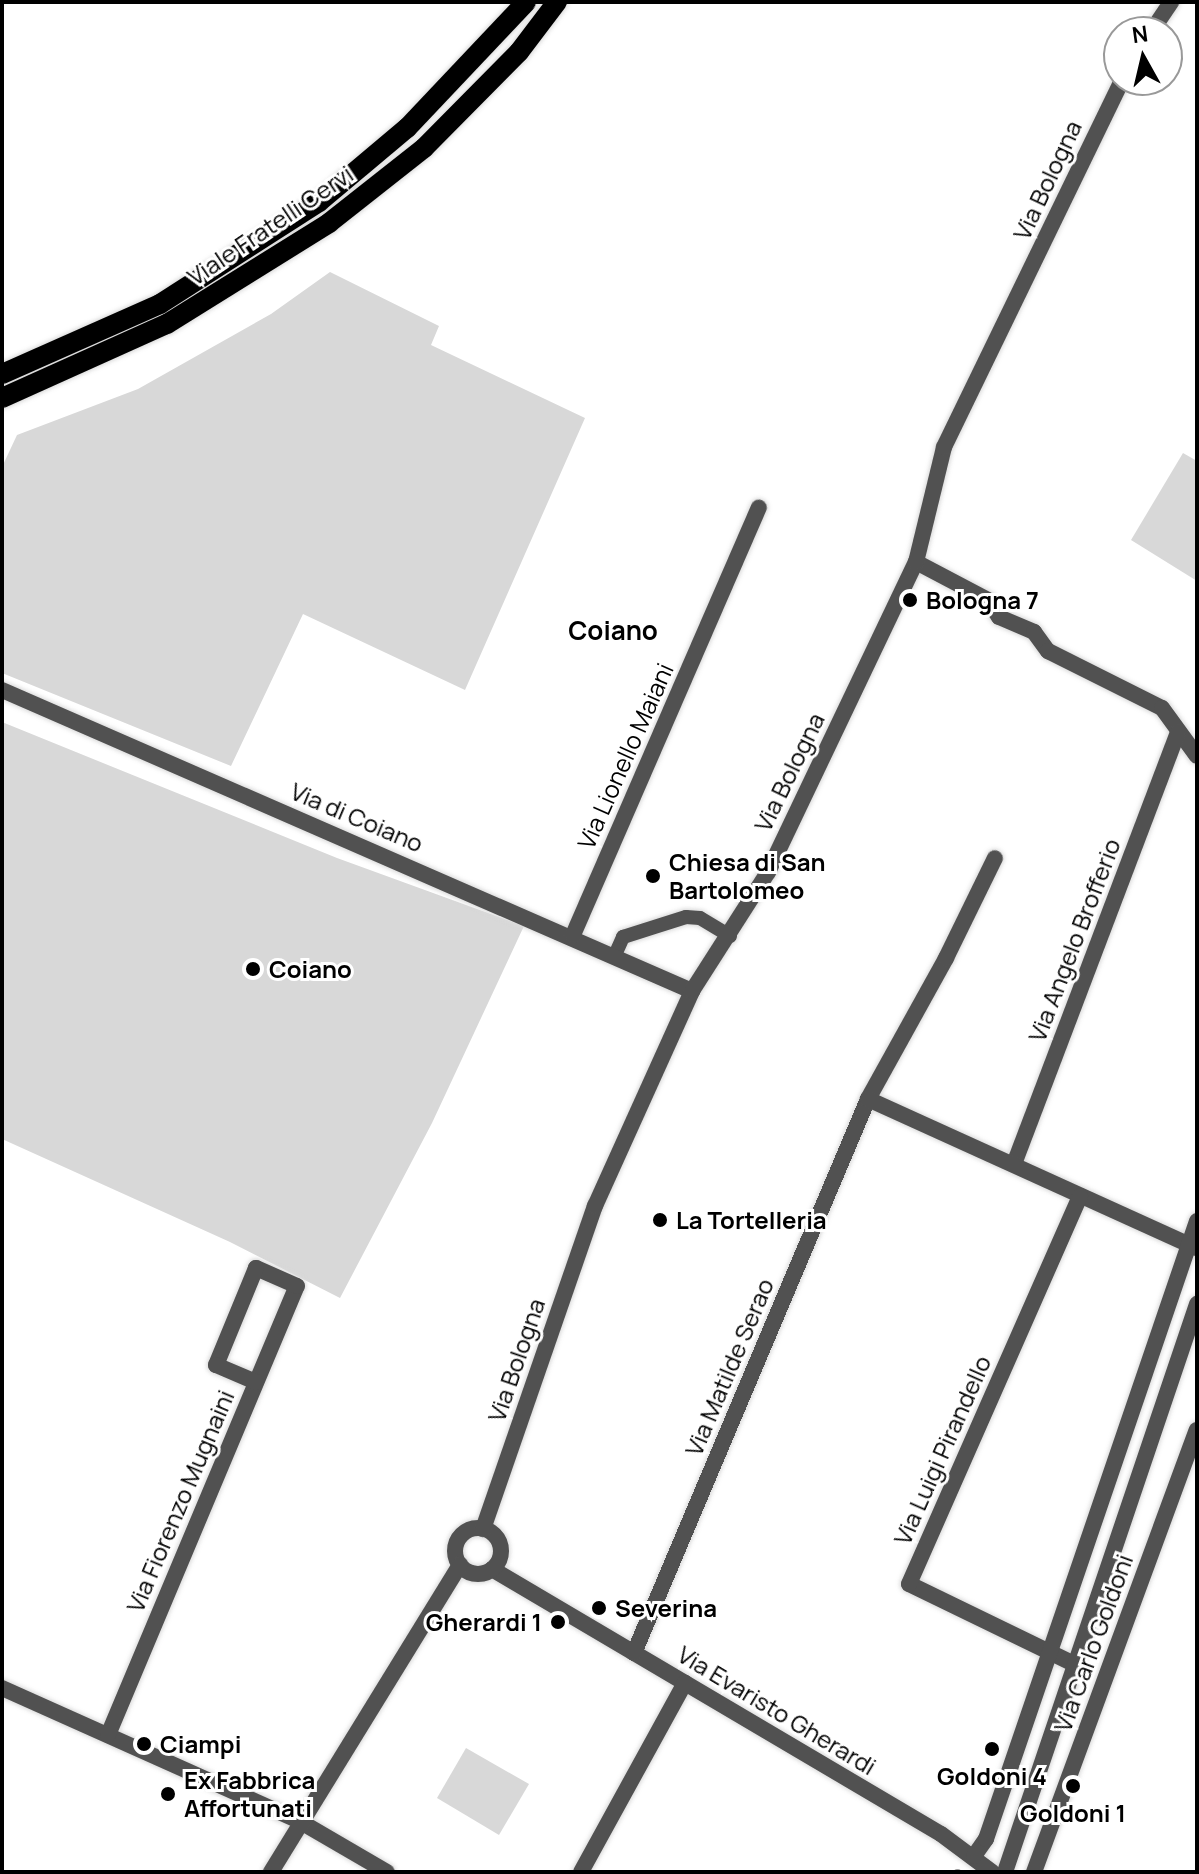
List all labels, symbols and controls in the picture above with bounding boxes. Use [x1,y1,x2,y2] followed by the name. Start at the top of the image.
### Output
[1103,16,1183,96] north arrow
[1130,18,1150,50] text: N
[1007,116,1087,244] street label: Via Bologna
[182,159,358,291] street label: Viale Fratelli Cervi
[926,586,1039,614] place label: Bologna 7
[901,591,919,609] marker: Bologna 7
[568,615,658,647] district label: Coiano
[571,659,679,853] street label: Via Lionello Maiani
[748,708,830,836] street label: Via Bologna
[286,776,428,858] street label: Via di Coiano
[1022,834,1126,1046] street label: Via Angelo Brofferio
[669,848,825,904] place label: Chiesa di San Bartolomeo
[644,867,662,885] marker: Chiesa di San Bartolomeo
[269,955,352,983] place label: Coiano
[244,960,262,978] marker: Coiano
[676,1206,827,1234] place label: La Tortelleria
[651,1211,669,1229] marker: La Tortelleria
[679,1274,779,1460] street label: Via Matilde Serao
[482,1295,550,1425] street label: Via Bologna
[887,1351,997,1549] street label: Via Luigi Pirandello
[120,1386,240,1616] street label: Via Fiorenzo Mugnaini
[1048,1550,1138,1736] street label: Via Carlo Goldoni
[615,1594,717,1622] place label: Severina
[590,1599,608,1617] marker: Severina
[426,1608,542,1636] place label: Gherardi 1
[549,1613,567,1631] marker: Gherardi 1
[673,1639,881,1781] street label: Via Evaristo Gherardi
[160,1730,241,1758] place label: Ciampi
[135,1735,153,1753] marker: Ciampi
[983,1740,1001,1758] marker: Goldoni 4
[937,1762,1047,1790] place label: Goldoni 4
[184,1766,315,1822] place label: Ex Fabbrica Affortunati
[1064,1777,1082,1795] marker: Goldoni 1
[159,1785,177,1803] marker: Ex Fabbrica Affortunati
[1020,1799,1126,1827] place label: Goldoni 1

